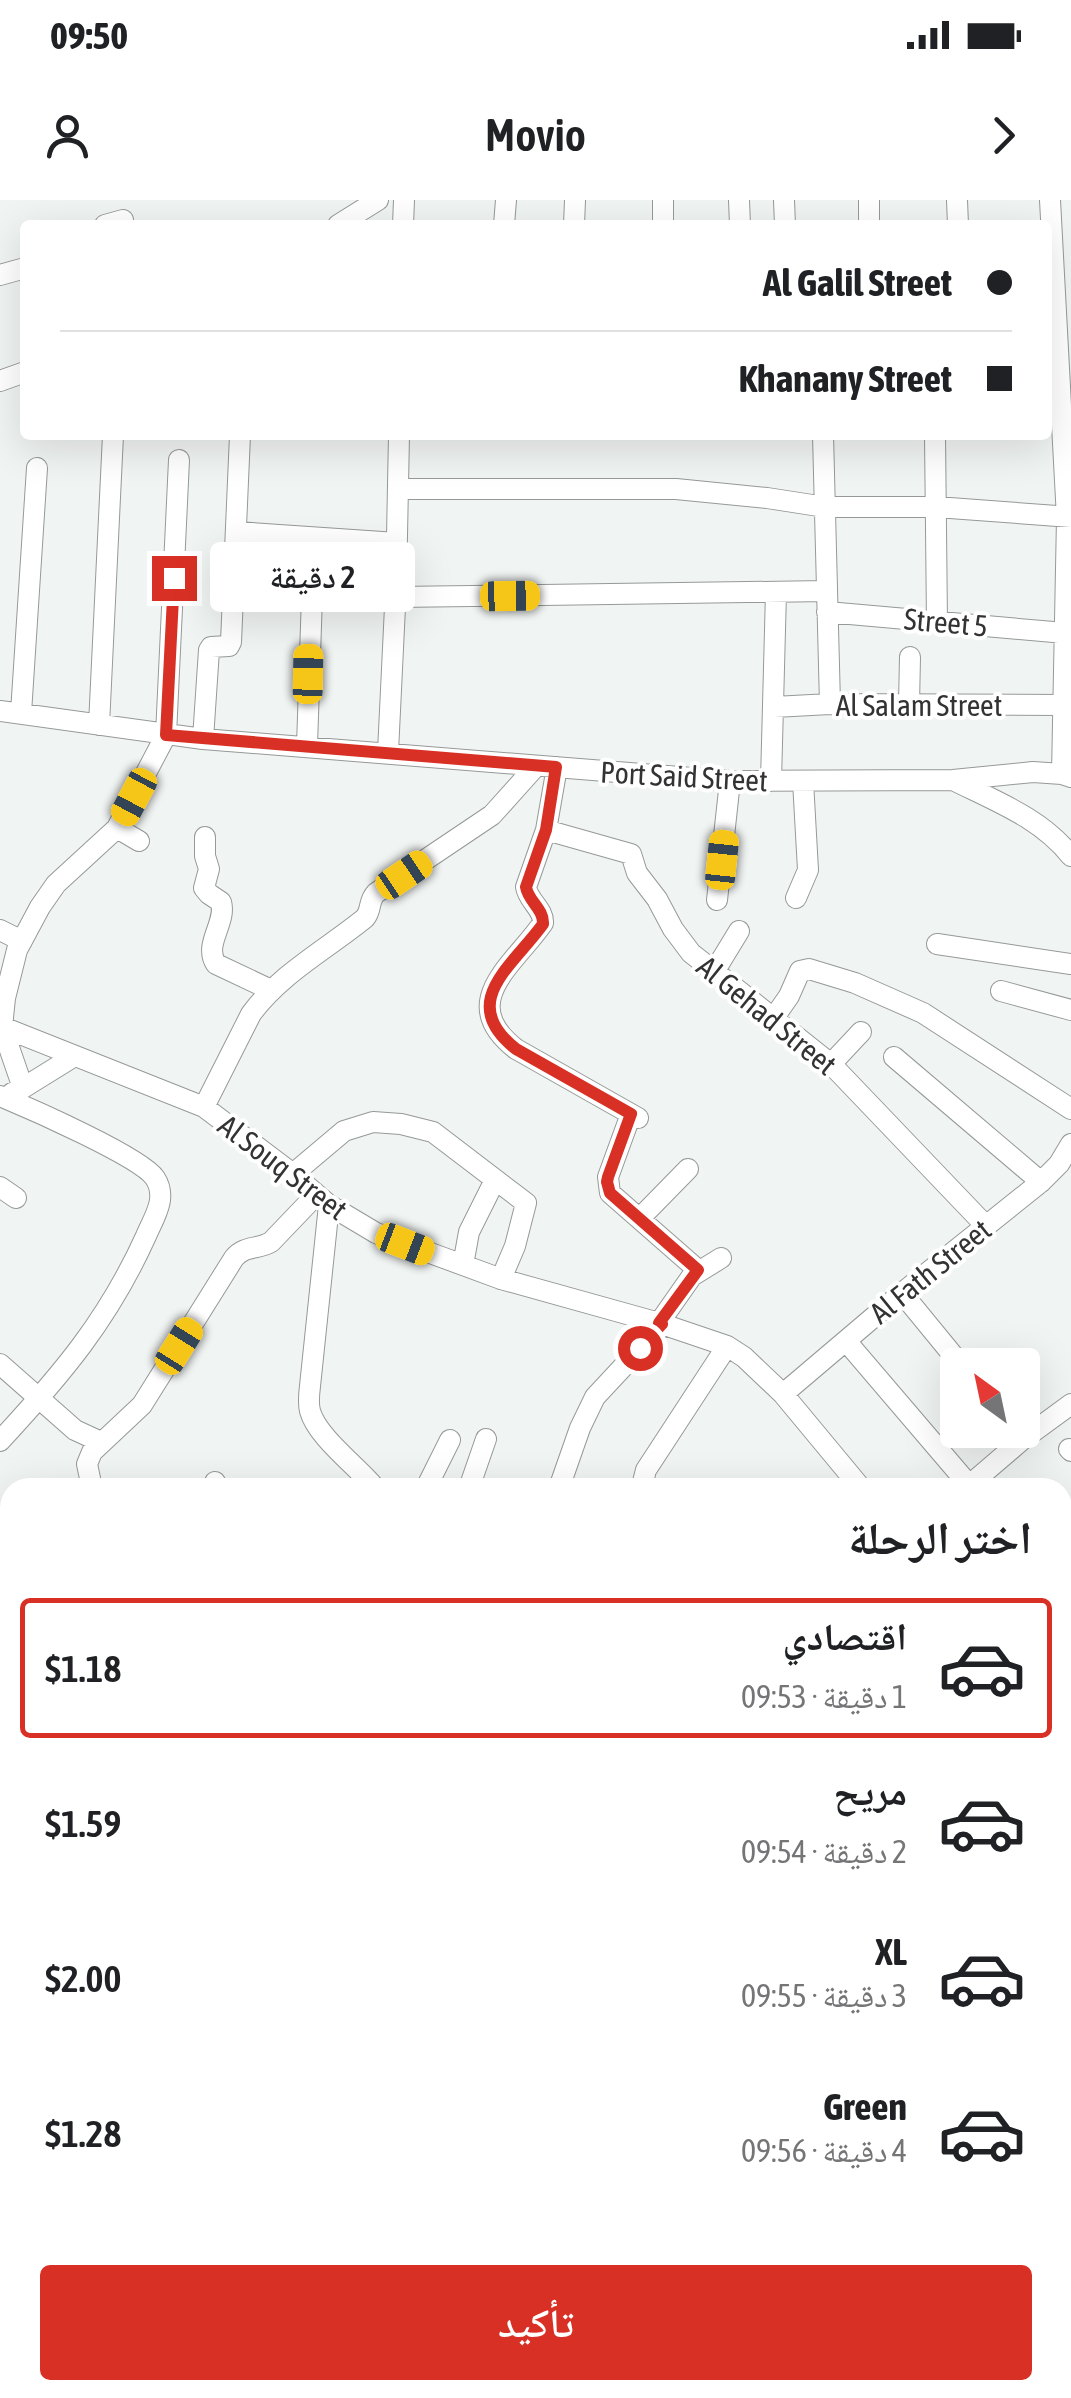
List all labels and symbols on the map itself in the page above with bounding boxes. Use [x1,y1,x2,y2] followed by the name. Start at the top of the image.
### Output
[209,543,414,613] callout: 2 دقيقة
[152,556,197,601] route end
[480,580,540,612] car
[903,601,989,643] street label: Street 5
[292,644,324,704] car
[836,688,1002,722] street label: Al Salam Street
[600,755,768,797] street label: Port Said Street
[107,763,161,831] car
[704,829,740,891] car
[371,846,437,904] car
[691,949,843,1081] street label: Al Gehad Street
[212,1108,354,1226] street label: Al Souq Street
[863,1212,997,1330] street label: Al Fath Street
[372,1219,438,1269] car
[150,1313,208,1379] car
[618,1326,663,1371] route start
[940,1348,1040,1448] north arrow

